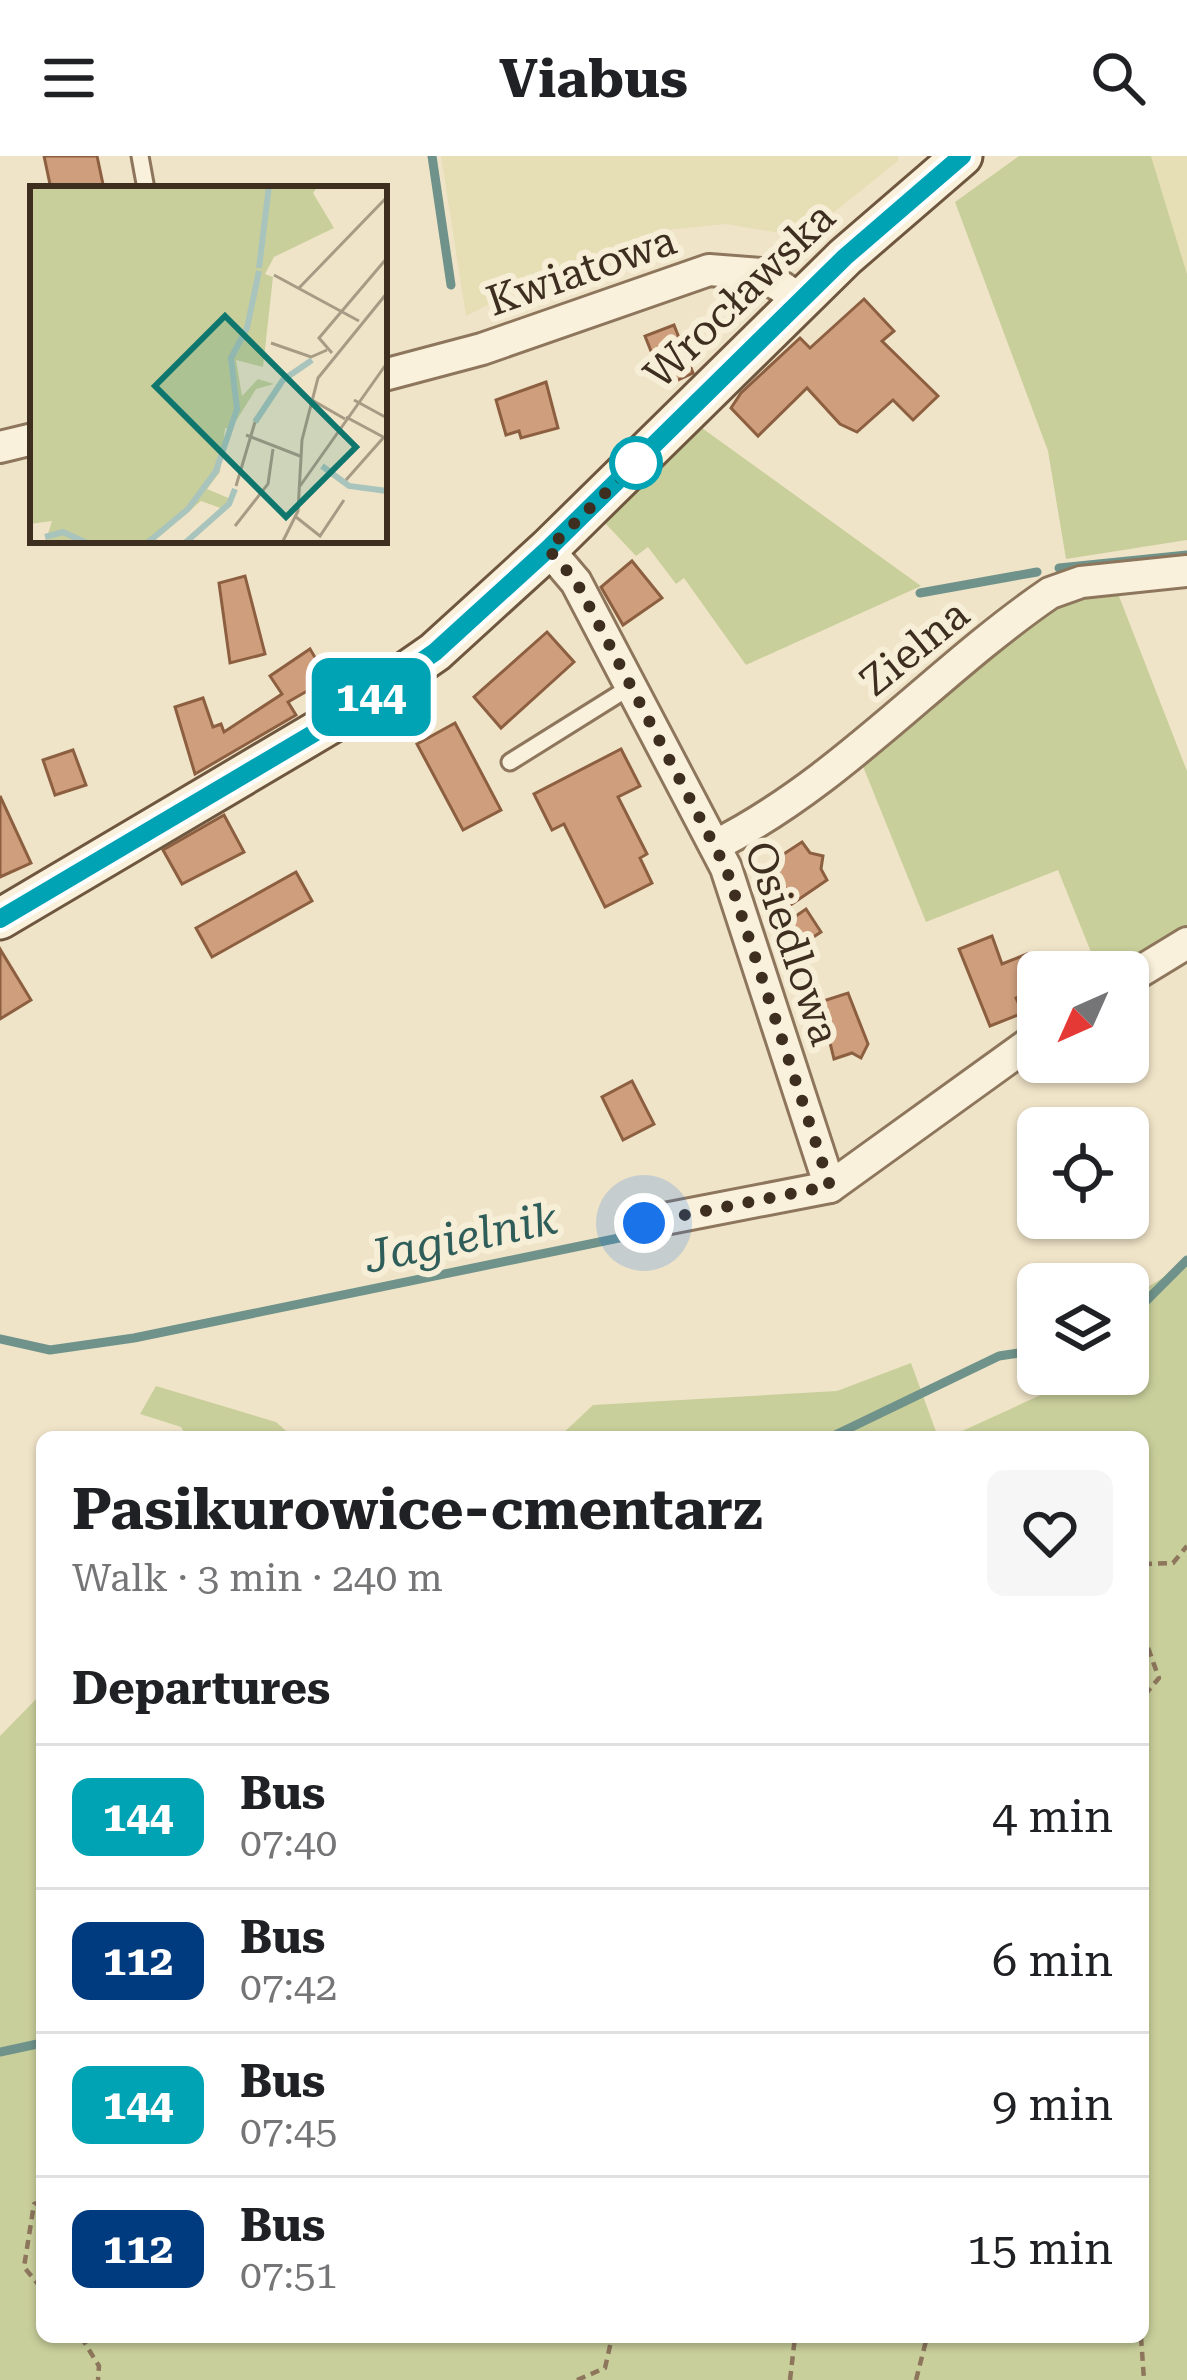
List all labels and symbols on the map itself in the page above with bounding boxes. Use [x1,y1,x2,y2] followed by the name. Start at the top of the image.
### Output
[30,186,387,543] inset map
[634,192,845,398] street label: Wrocławska
[480,215,682,326] street label: Kwiatowa
[611,438,661,488] unlabelled marker
[850,589,978,706] street label: Zielna
[302,658,440,736] line badge: 144
[735,835,850,1051] street label: Osiedlowa
[1017,951,1149,1083] north arrow
[359,1191,563,1284] water label: Jagielnik
[614,1193,674,1253] your location

